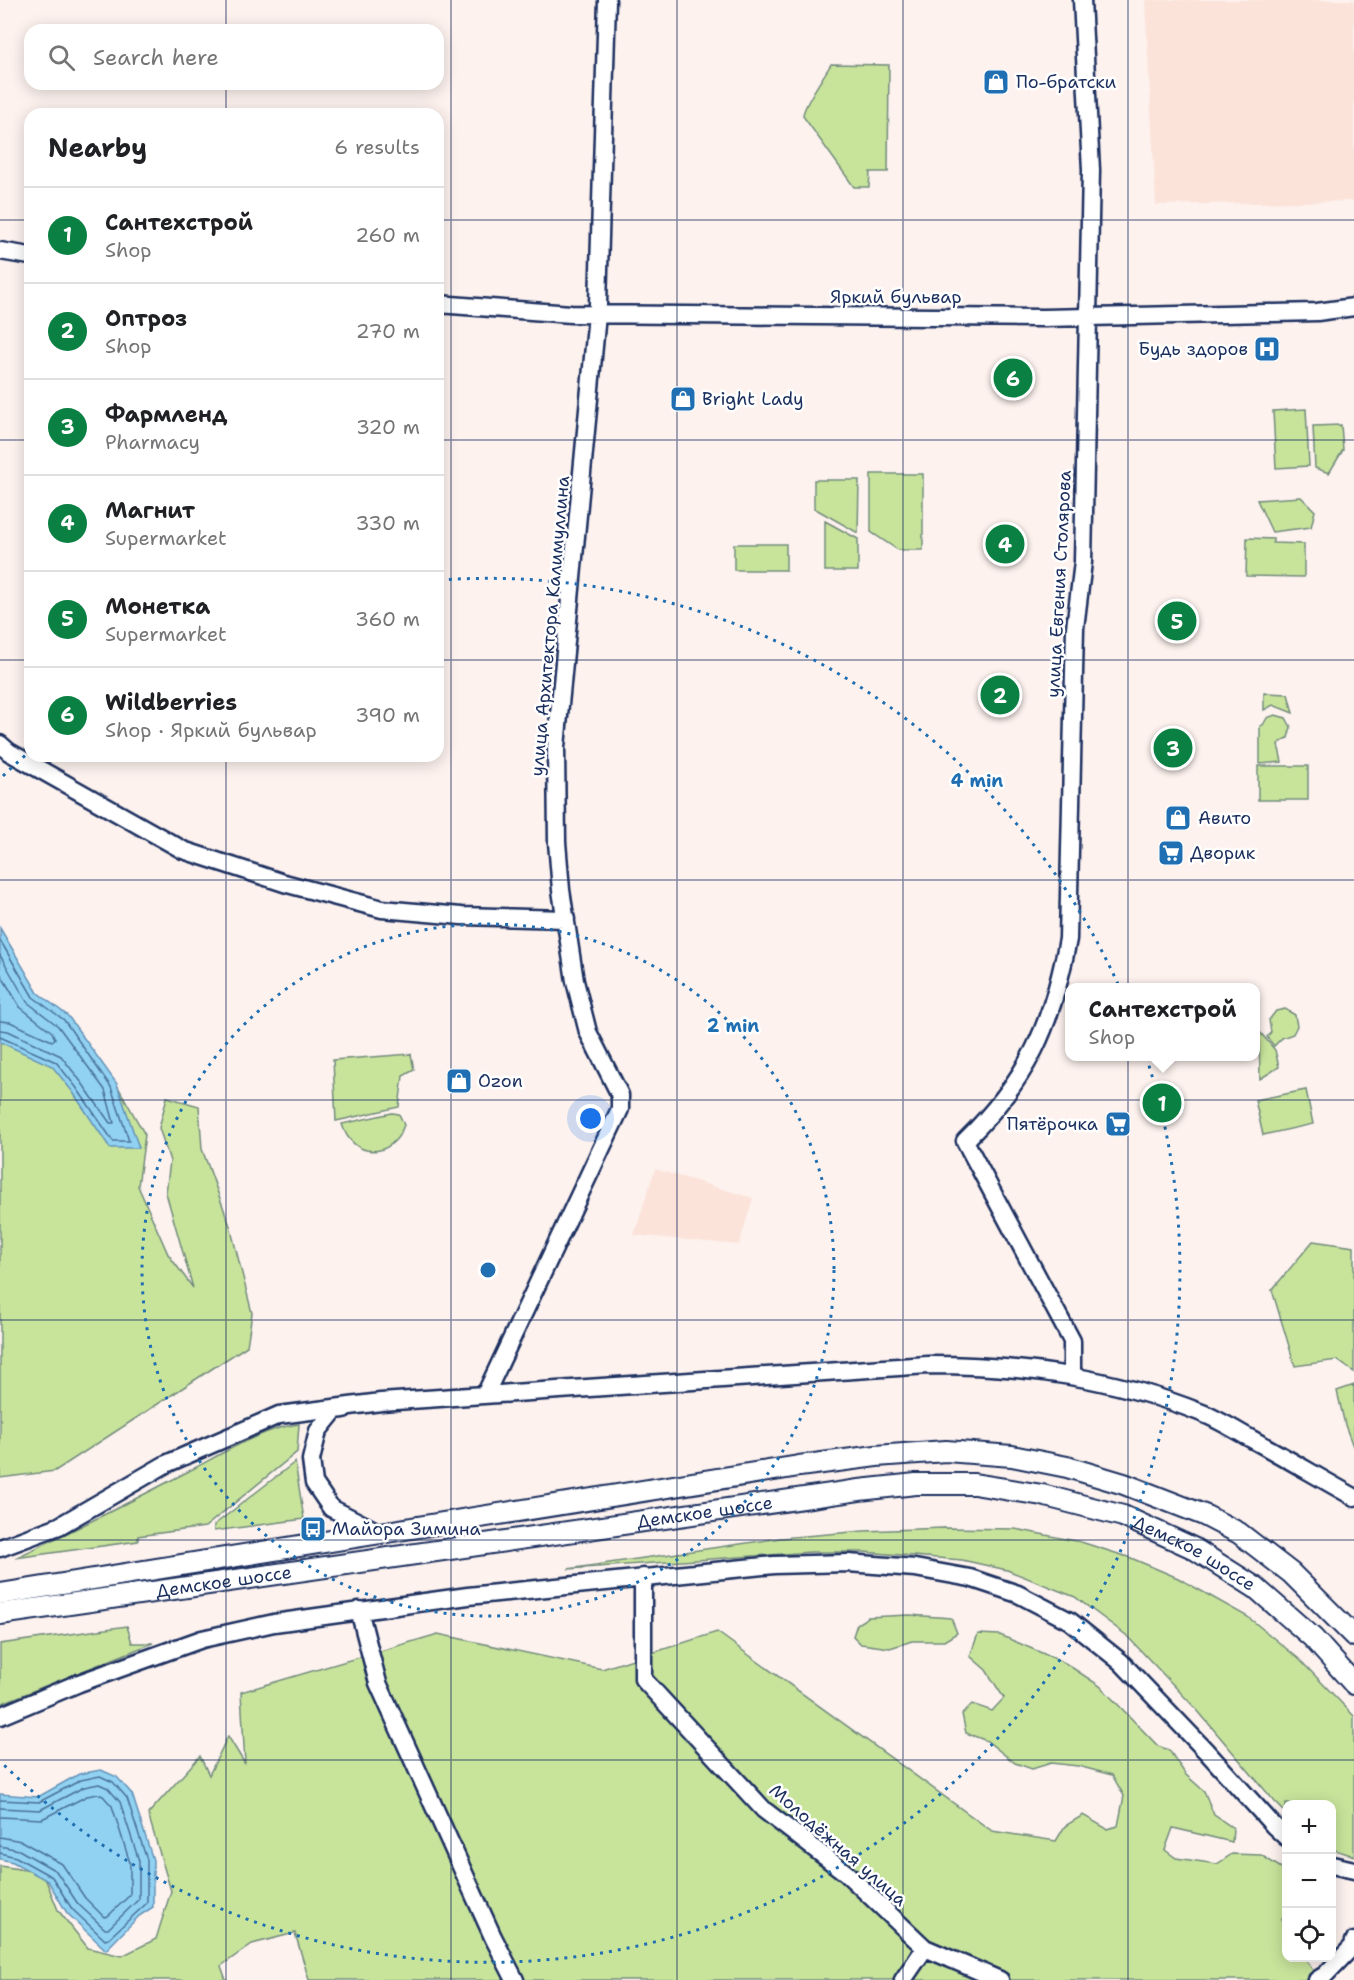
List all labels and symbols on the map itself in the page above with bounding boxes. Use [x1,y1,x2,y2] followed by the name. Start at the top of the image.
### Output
[981,67,1011,97] shop icon: По-братски
[1016,70,1117,94] place label: По-братски
[830,285,962,309] street label: Яркий бульвар
[1252,334,1282,364] hospital icon: Будь здоров
[1138,337,1248,361] place label: Будь здоров
[994,356,1032,400] pin: 6
[668,384,698,414] shop icon: Bright Lady
[702,387,804,411] place label: Bright Lady
[1041,470,1077,698] street label: улица Евгения Столярова
[525,475,575,777] street label: улица Архитектора Калимуллина
[986,522,1024,566] pin: 4
[1158,598,1196,644] pin: 5
[980,672,1020,718] pin: 2
[1154,726,1192,771] pin: 3
[951,769,1003,793] text: 4 min
[1163,803,1193,833] shop icon: Авито
[1198,806,1251,830] place label: Авито
[1156,838,1186,868] supermarket icon: Дворик
[1190,841,1256,865] place label: Дворик
[707,1014,759,1038] text: 2 min
[444,1066,474,1096] shop icon: Ozon
[478,1069,523,1093] place label: Ozon
[1142,1080,1182,1126] pin: 1
[576,1104,605,1133] your location
[1103,1109,1133,1139] supermarket icon: Пятёрочка
[1007,1112,1098,1136] place label: Пятёрочка
[478,1260,498,1280] centre of rings
[635,1491,774,1534] street label: Демское шоссе
[1129,1510,1260,1597] street label: Демское шоссе
[298,1514,328,1544] bus stop icon: Майора Зимина
[332,1517,481,1541] place label: Майора Зимина
[154,1560,293,1603] street label: Демское шоссе
[764,1778,912,1912] street label: Молодёжная улица

